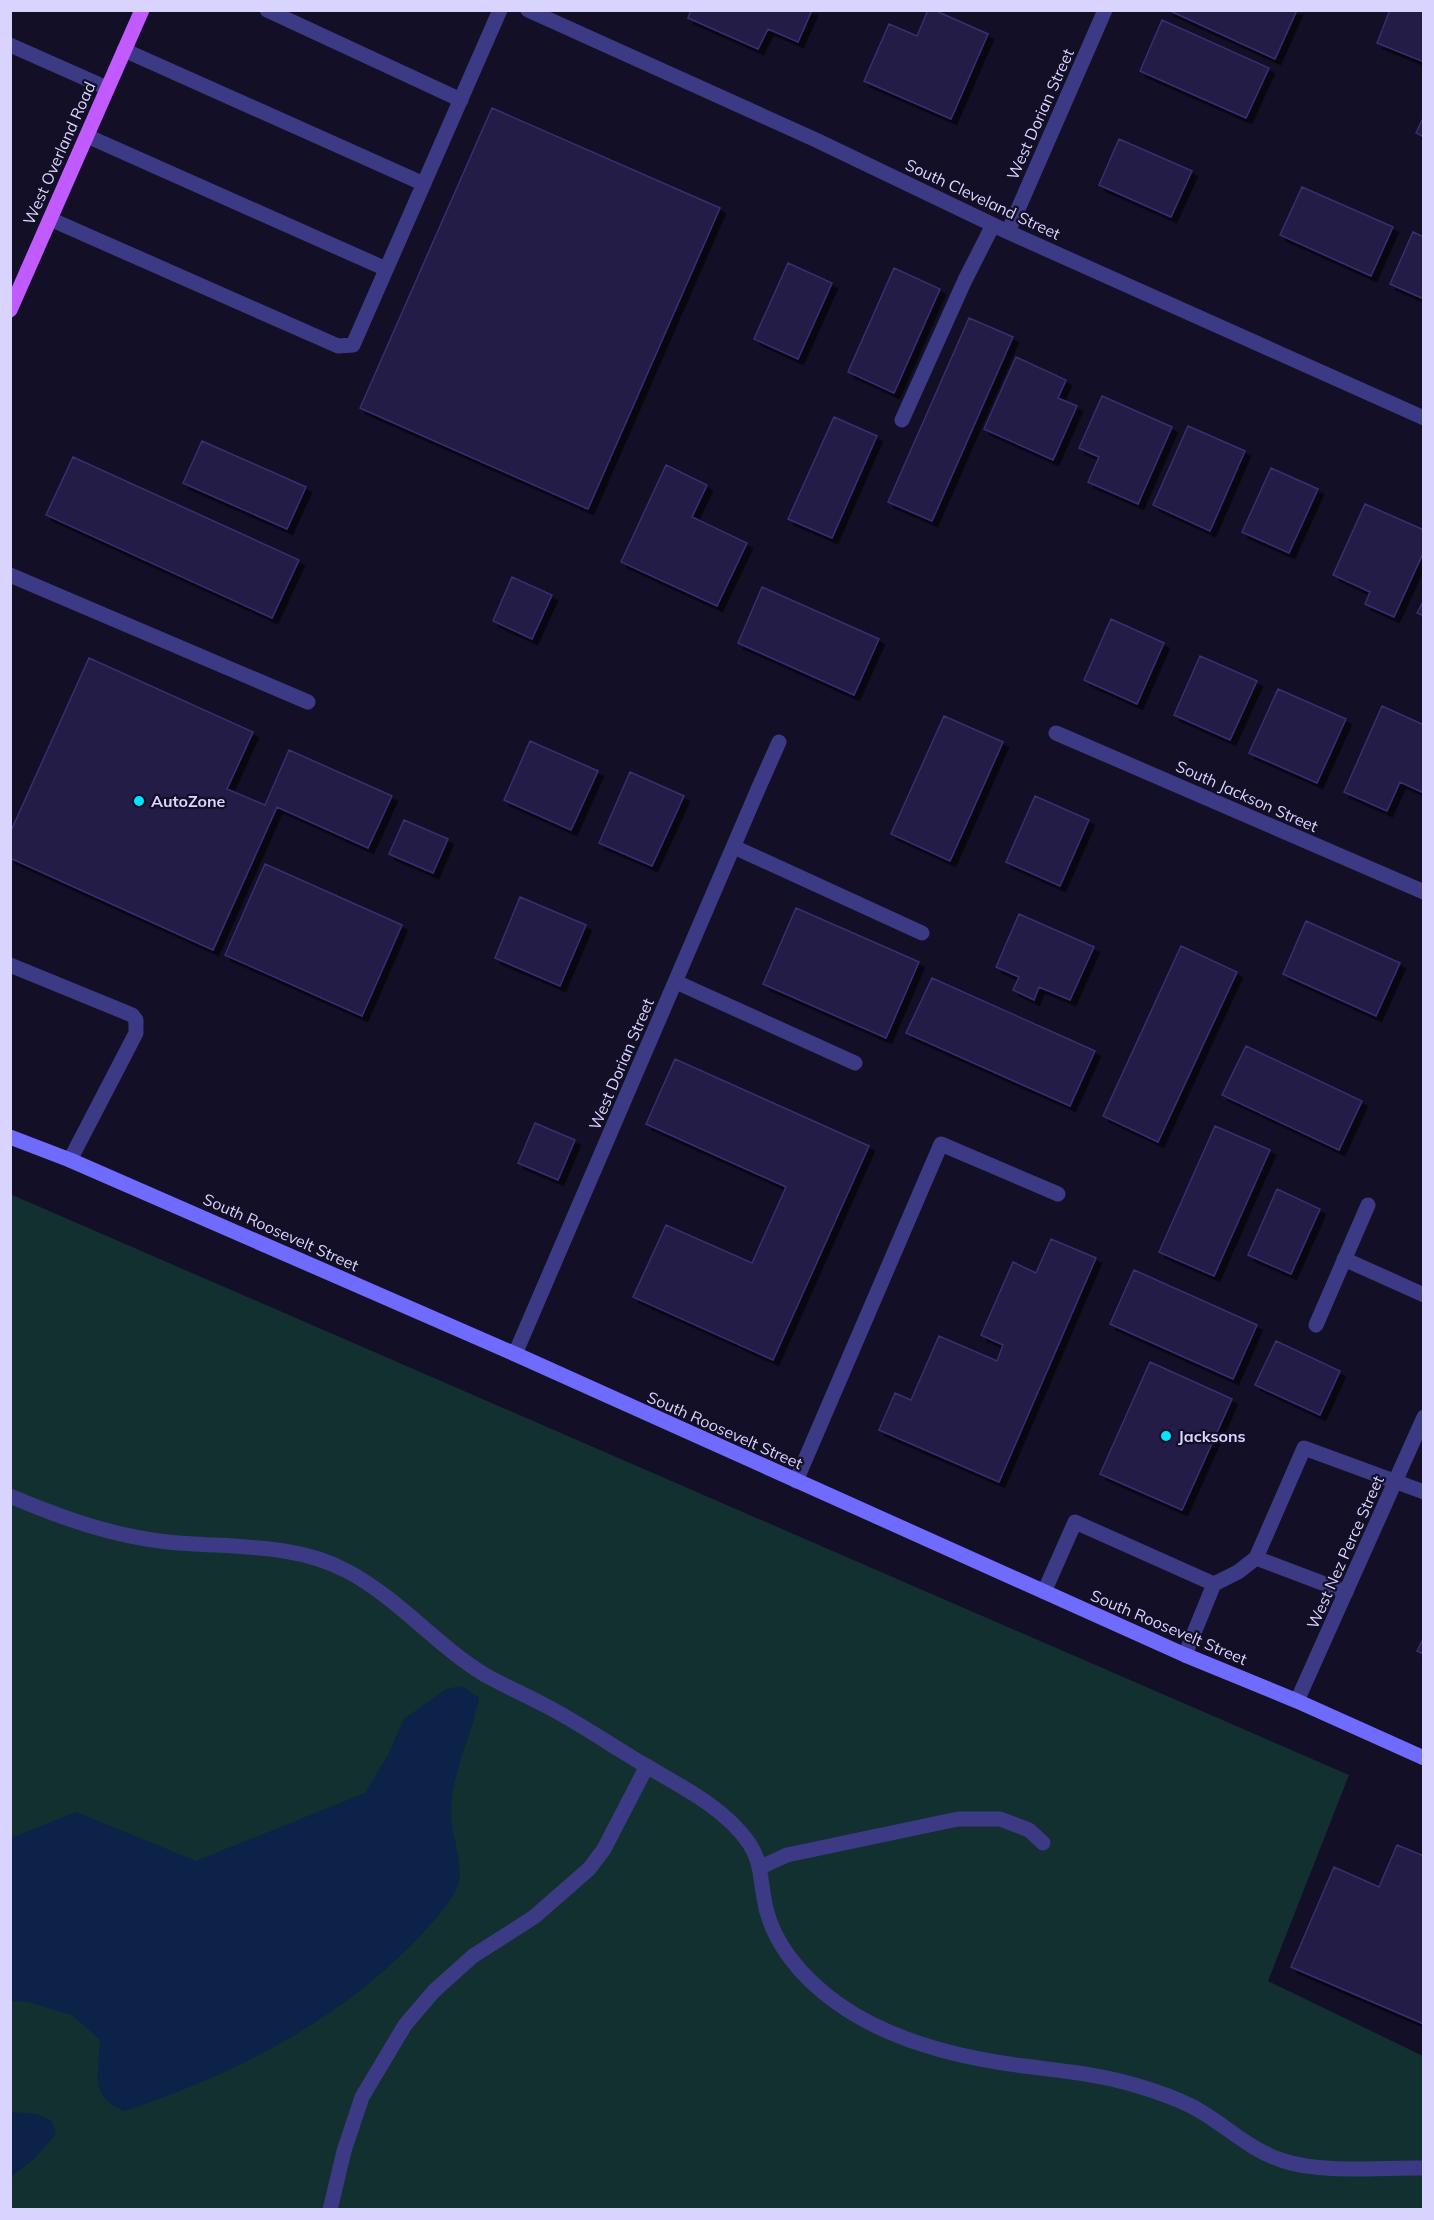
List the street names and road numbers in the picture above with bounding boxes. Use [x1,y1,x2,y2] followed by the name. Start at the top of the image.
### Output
[1002,45,1078,183] street label: West Dorian Street
[19,78,99,228] street label: West Overland Road
[902,154,1064,244] street label: South Cleveland Street
[1173,756,1321,836] street label: South Jackson Street
[584,995,658,1133] street label: West Dorian Street
[200,1189,362,1275] street label: South Roosevelt Street
[644,1387,806,1473] street label: South Roosevelt Street
[1302,1472,1388,1632] street label: West Nez Perce Street
[1088,1585,1251,1669] street label: South Roosevelt Street

